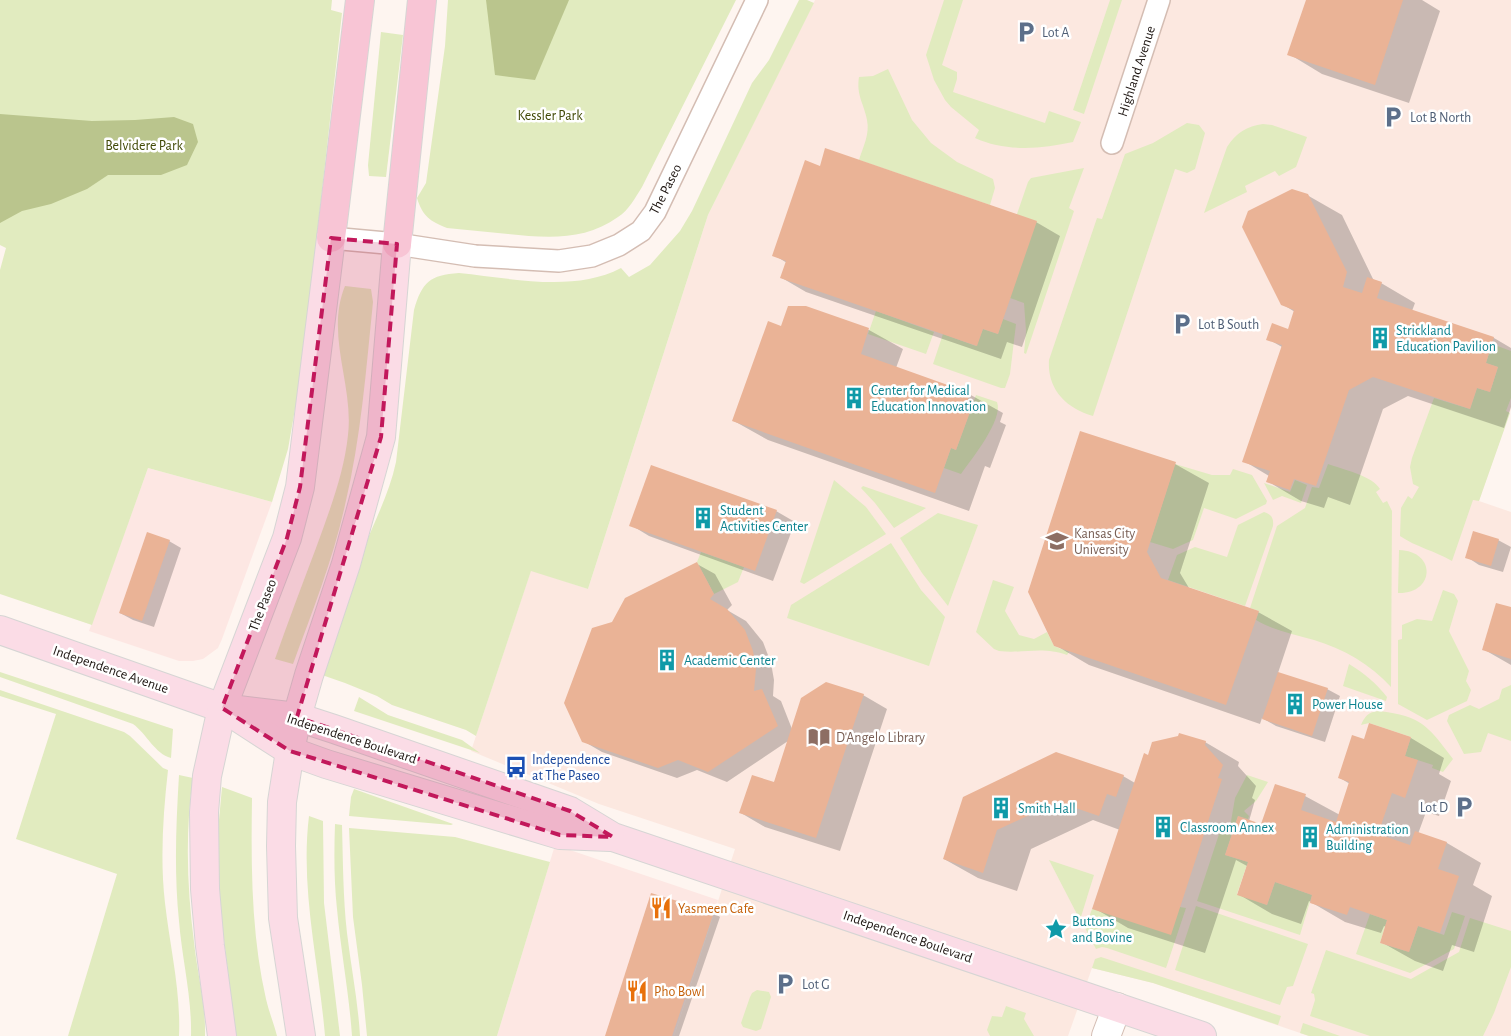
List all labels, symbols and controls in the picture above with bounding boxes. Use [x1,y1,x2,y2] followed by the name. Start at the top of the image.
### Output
[1013,19,1039,45] parking icon: Lot A
[1116,24,1158,118] street label: Highland Avenue
[1042,26,1069,40] place label: Lot A
[1380,104,1406,130] parking icon: Lot B North
[517,109,583,123] park label: Kessler Park
[1410,111,1471,125] place label: Lot B North
[105,139,183,153] park label: Belvidere Park
[647,162,685,217] street label: The Paseo
[1169,311,1195,337] parking icon: Lot B South
[1198,318,1259,332] place label: Lot B South
[1396,324,1496,354] place label: Strickland Education Pavilion
[1367,325,1393,351] building icon: Strickland Education Pavilion
[871,384,986,414] place label: Center for Medical Education Innovation
[841,385,867,411] building icon: Center for Medical Education Innovation
[720,504,809,534] place label: Student Activities Center
[690,505,716,531] building icon: Student Activities Center
[1074,527,1135,557] place label: Kansas City University
[1044,528,1070,554] school or university icon: Kansas City University
[247,577,279,633] street label: The Paseo
[51,644,170,696] street label: Independence Avenue
[654,647,680,673] building icon: Academic Center
[684,654,776,668] place label: Academic Center
[1282,691,1308,717] building icon: Power House
[1312,698,1383,712] place label: Power House
[285,711,418,767] street label: Independence Boulevard
[806,724,832,750] library icon: D'Angelo Library
[836,731,925,745] place label: D'Angelo Library
[532,753,610,783] place label: Independence at The Paseo
[503,754,529,780] bus stop icon: Independence at The Paseo
[1451,794,1477,820] parking icon: Lot D
[988,795,1014,821] building icon: Smith Hall
[1420,801,1448,815] place label: Lot D
[1018,802,1076,816] place label: Smith Hall
[1150,814,1176,840] building icon: Classroom Annex
[1180,821,1274,835] place label: Classroom Annex
[1326,823,1409,853] place label: Administration Building
[1297,824,1323,850] building icon: Administration Building
[648,895,674,921] restaurant icon: Yasmeen Cafe
[678,902,754,916] place label: Yasmeen Cafe
[841,908,974,966] street label: Independence Boulevard
[1072,915,1132,945] place label: Buttons and Bovine
[1043,916,1069,942] place icon: Buttons and Bovine
[772,971,798,997] parking icon: Lot G
[624,978,650,1004] restaurant icon: Pho Bowl
[802,978,830,992] place label: Lot G
[654,985,705,999] place label: Pho Bowl

